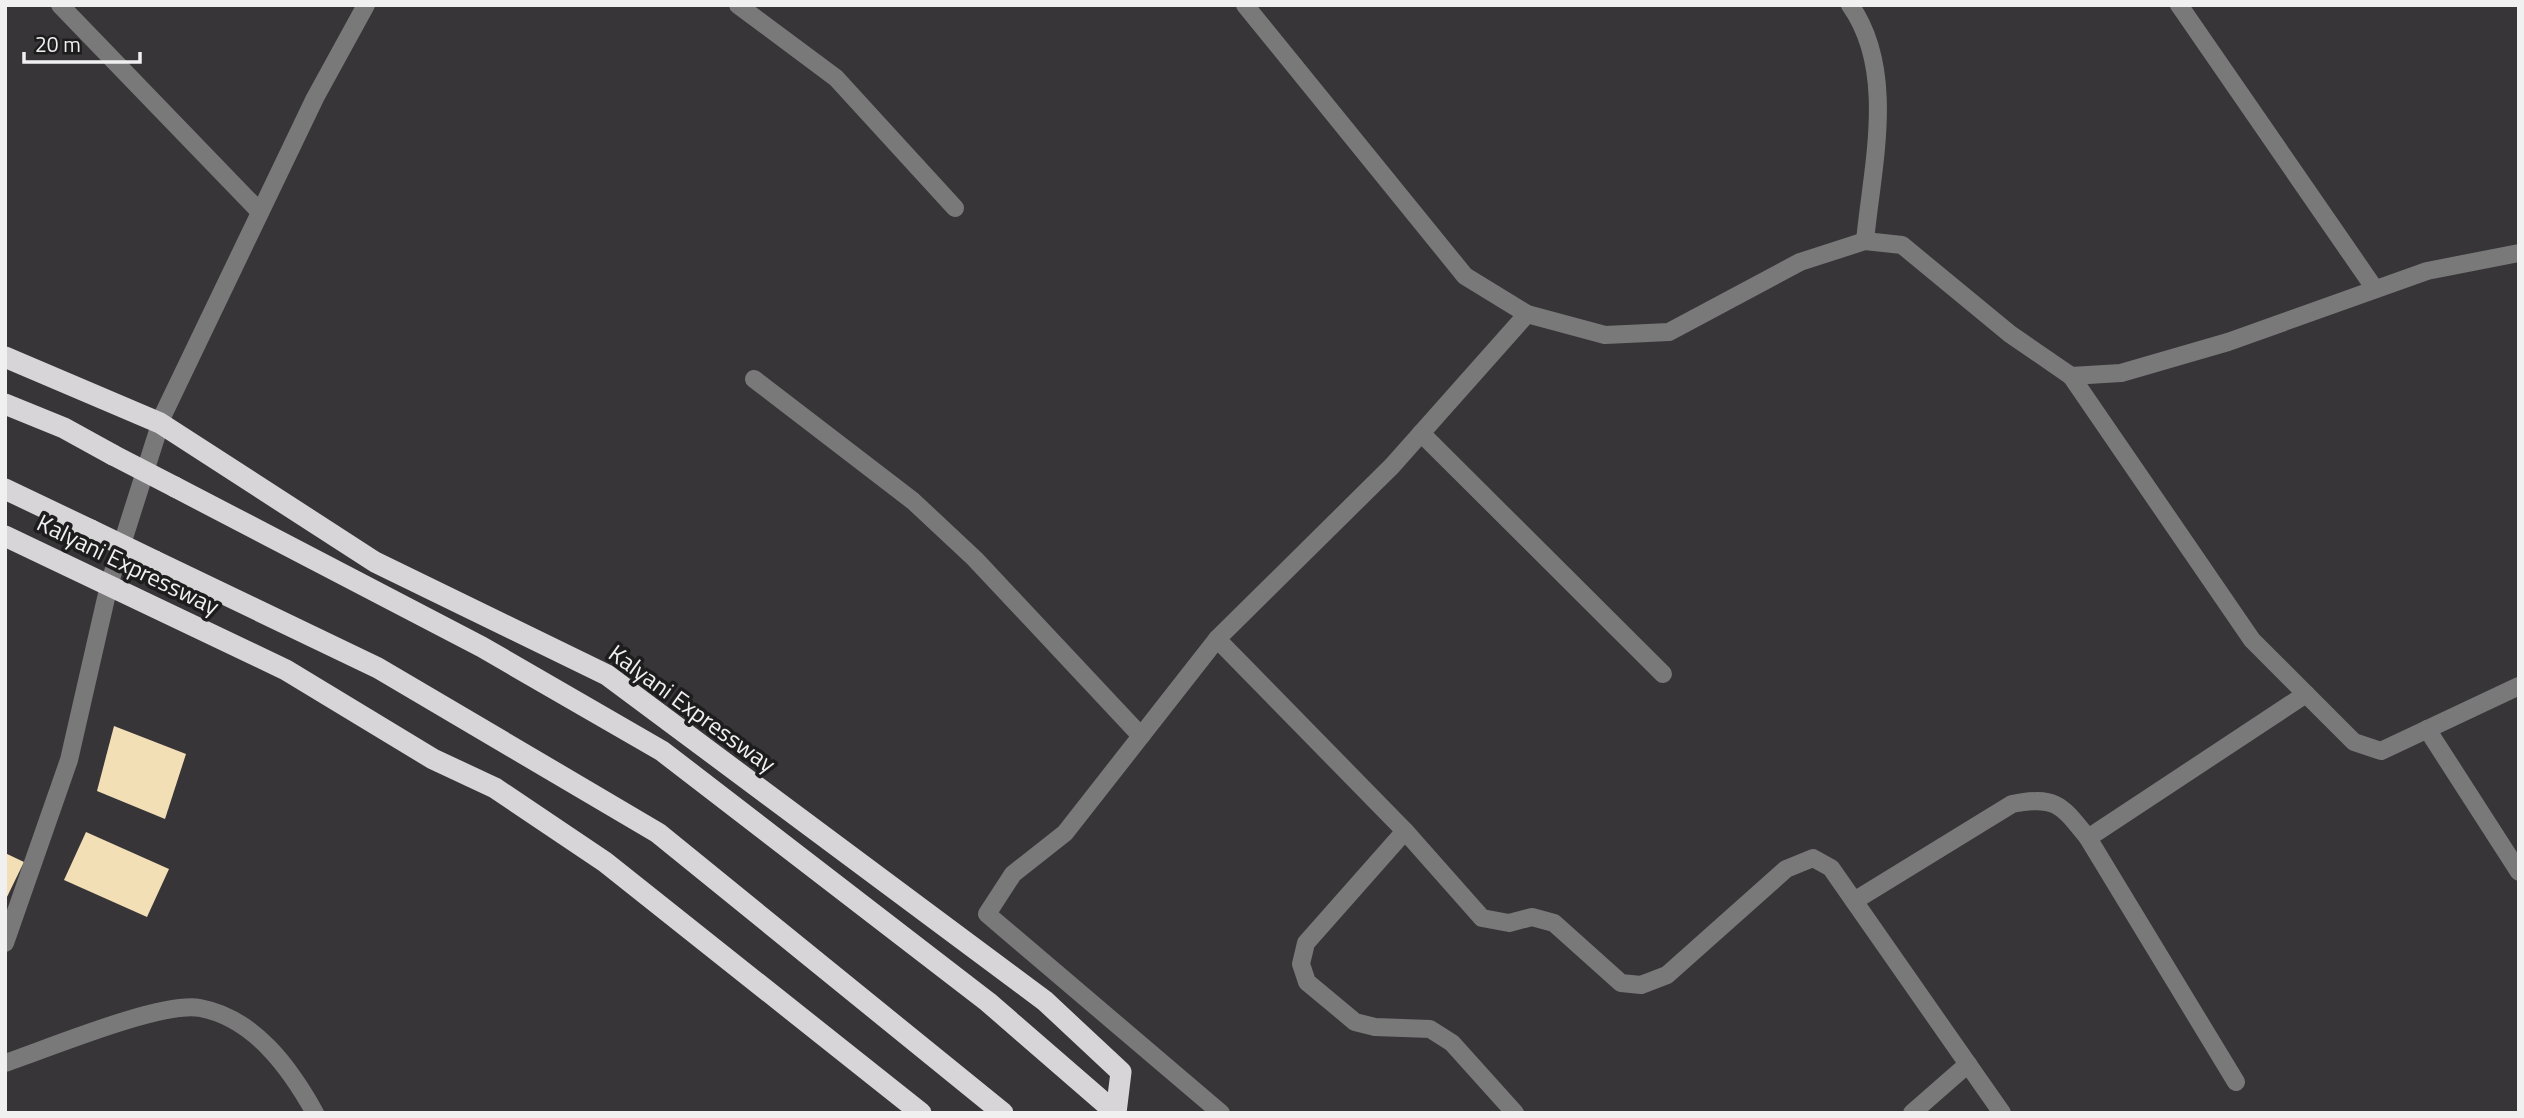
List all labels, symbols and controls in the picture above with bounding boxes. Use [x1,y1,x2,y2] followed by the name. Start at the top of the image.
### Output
[24,21,140,65] scale bar
[35,28,81,60] text: 20 m
[31,504,226,624] street label: Kalyani Expressway
[602,635,784,781] street label: Kalyani Expressway

